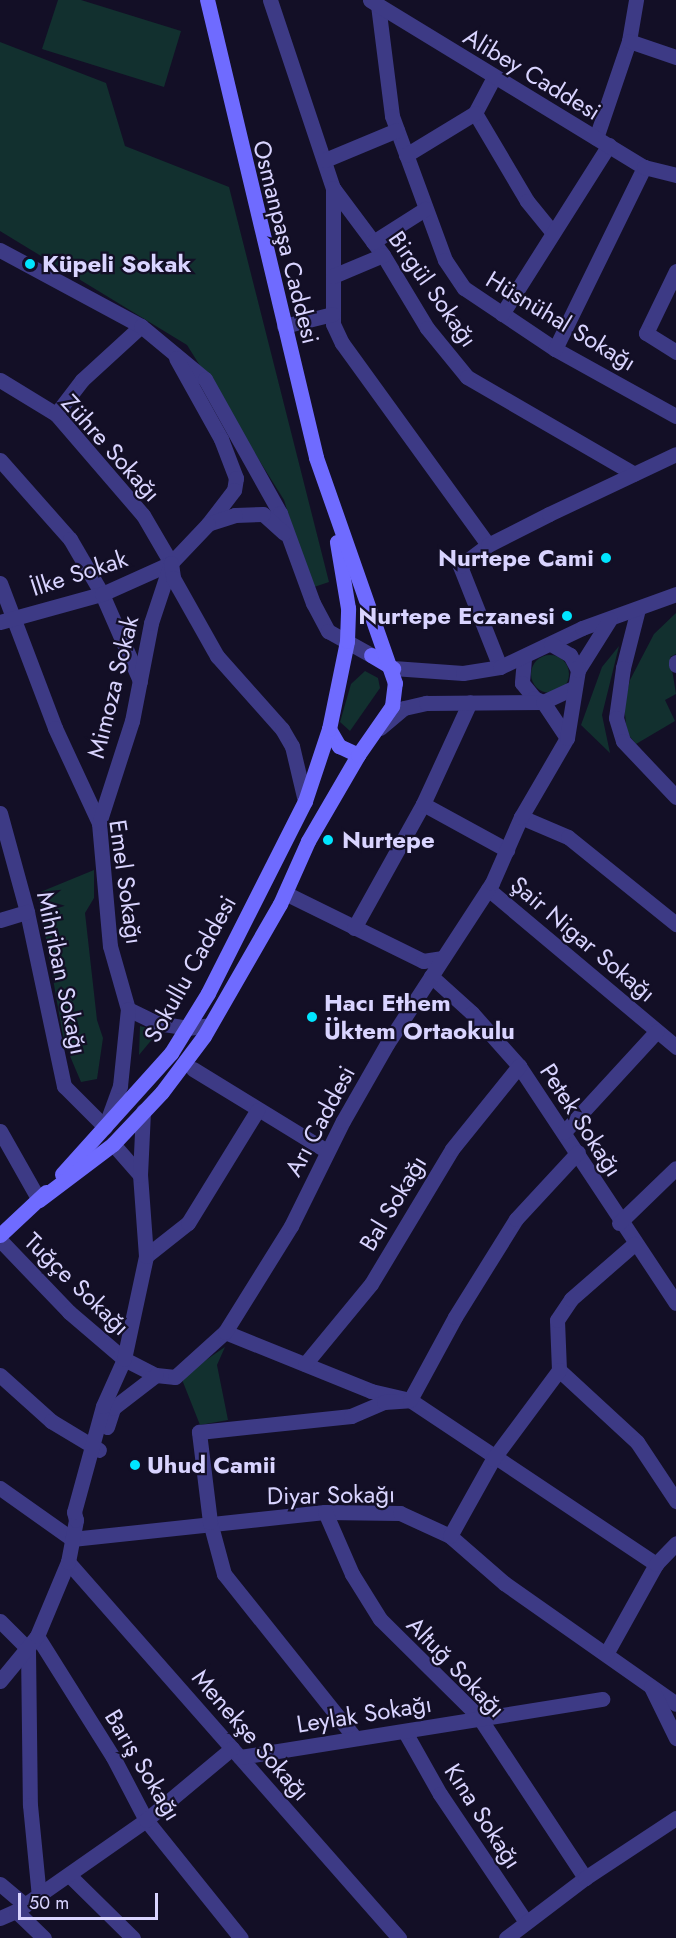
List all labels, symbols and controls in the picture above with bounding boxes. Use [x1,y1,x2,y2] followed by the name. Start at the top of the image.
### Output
[458,22,606,126] street label: Alibey Caddesi
[247,137,325,347] street label: Osmanpaşa Caddesi
[383,226,483,352] street label: Birgül Sokağı
[42,250,191,278] place label: Küpeli Sokak
[23,257,37,271] marker: Küpeli Sokak
[481,265,641,377] street label: Hüsnühal Sokağı
[55,389,167,507] street label: Zühre Sokağı
[27,544,131,602] street label: İlke Sokak
[438,544,594,572] place label: Nurtepe Cami
[599,551,613,565] marker: Nurtepe Cami
[358,602,555,630] place label: Nurtepe Eczanesi
[560,609,574,623] marker: Nurtepe Eczanesi
[81,613,145,761] street label: Mimoza Sokak
[103,818,149,946] street label: Emel Sokağı
[342,826,435,854] place label: Nurtepe
[319,831,337,849] marker: Nurtepe
[505,870,661,1008] street label: Şair Nigar Sokağı
[31,889,93,1057] street label: Mihriban Sokağı
[138,890,242,1048] street label: Sokullu Caddesi
[324,989,515,1045] place label: Hacı Ethem Üktem Ortaokulu
[305,1010,319,1024] marker: Hacı Ethem Üktem Ortaokulu
[534,1058,628,1182] street label: Petek Sokağı
[279,1061,361,1181] street label: Arı Caddesi
[353,1150,433,1256] street label: Bal Sokağı
[19,1227,135,1341] street label: Tuğçe Sokağı
[147,1451,276,1479] place label: Uhud Camii
[128,1458,142,1472] marker: Uhud Camii
[267,1479,395,1511] street label: Diyar Sokağı
[401,1611,511,1723] street label: Altuğ Sokağı
[186,1663,316,1807] street label: Menekşe Sokağı
[294,1689,434,1739] street label: Leylak Sokağı
[99,1704,187,1826] street label: Barış Sokağı
[438,1758,528,1874] street label: Kına Sokağı
[21,1881,160,1919] scale bar
[29,1890,69,1916] text: 50 m

